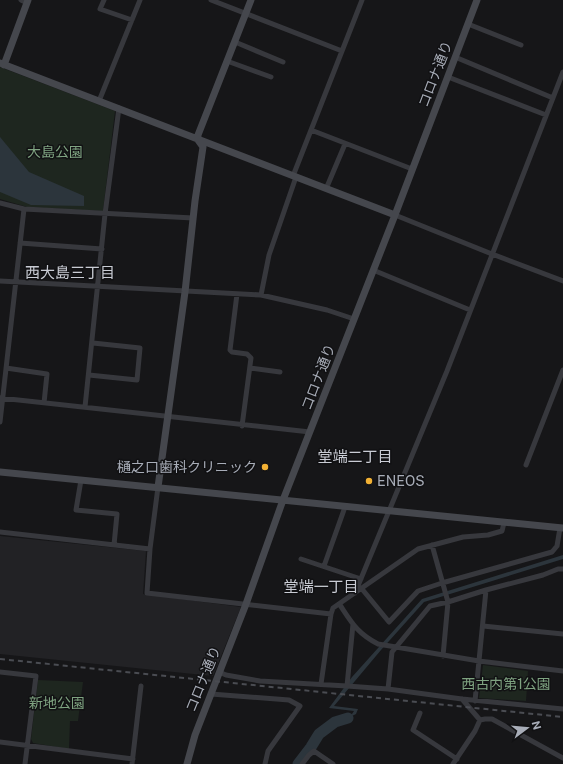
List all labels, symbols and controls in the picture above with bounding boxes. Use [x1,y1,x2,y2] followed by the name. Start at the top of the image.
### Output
[415,38,455,110] street label: コロナ通り
[27,144,83,160] park label: 大島公園
[25,264,115,281] district label: 西大島三丁目
[298,341,338,413] street label: コロナ通り
[317,448,393,465] district label: 堂端二丁目
[117,459,257,475] place label: 樋之口歯科クリニック
[260,462,270,472] marker: 樋之口歯科クリニック
[377,473,425,489] place label: ENEOS
[364,476,374,486] marker: ENEOS
[283,578,359,595] district label: 堂端一丁目
[182,644,224,714] street label: コロナ通り
[461,676,551,692] park label: 西古内第1公園
[29,695,85,711] park label: 新地公園
[507,708,547,748] north arrow
[530,719,544,731] text: N

